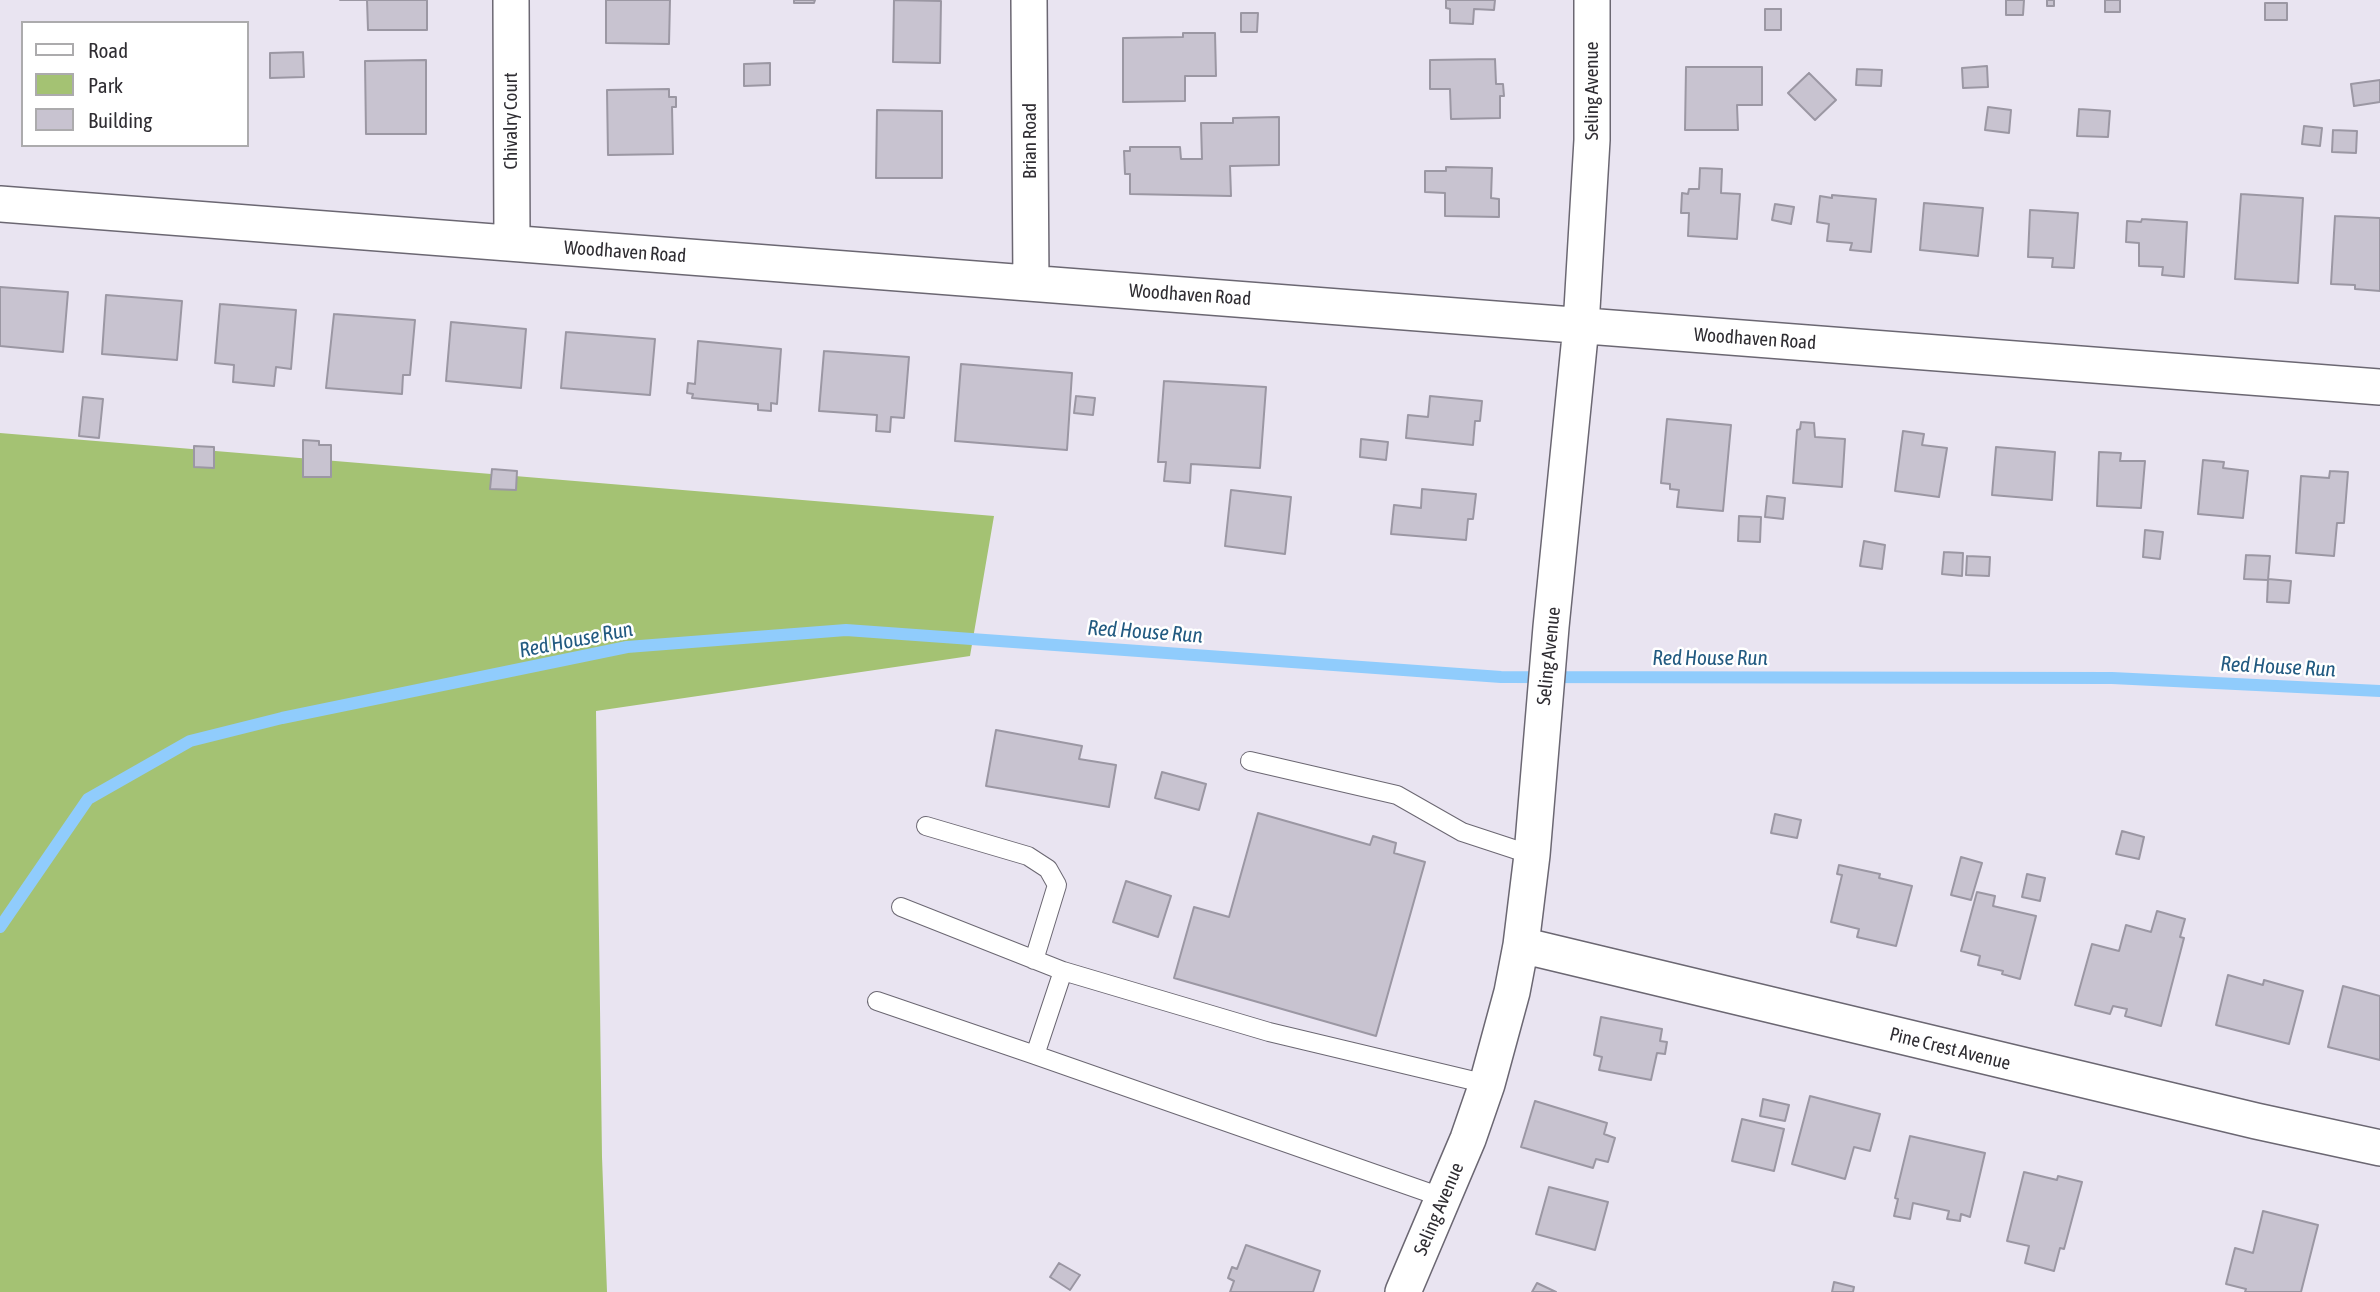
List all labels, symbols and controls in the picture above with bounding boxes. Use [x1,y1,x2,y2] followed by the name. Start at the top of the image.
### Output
[21,21,248,147] legend
[88,38,128,62] text: Road
[1581,42,1603,140] street label: Seling Avenue
[500,72,522,170] street label: Chivalry Court
[88,73,123,97] text: Park
[1019,103,1041,179] street label: Brian Road
[88,108,152,132] text: Building
[563,236,687,268] street label: Woodhaven Road
[1128,279,1252,311] street label: Woodhaven Road
[1693,323,1817,355] street label: Woodhaven Road
[1533,606,1565,706] street label: Seling Avenue
[1087,615,1203,649] water label: Red House Run
[517,617,635,663] water label: Red House Run
[1652,645,1768,671] water label: Red House Run
[2220,651,2336,683] water label: Red House Run
[1887,1023,2013,1075] street label: Pine Crest Avenue
[1409,1159,1469,1259] street label: Seling Avenue

